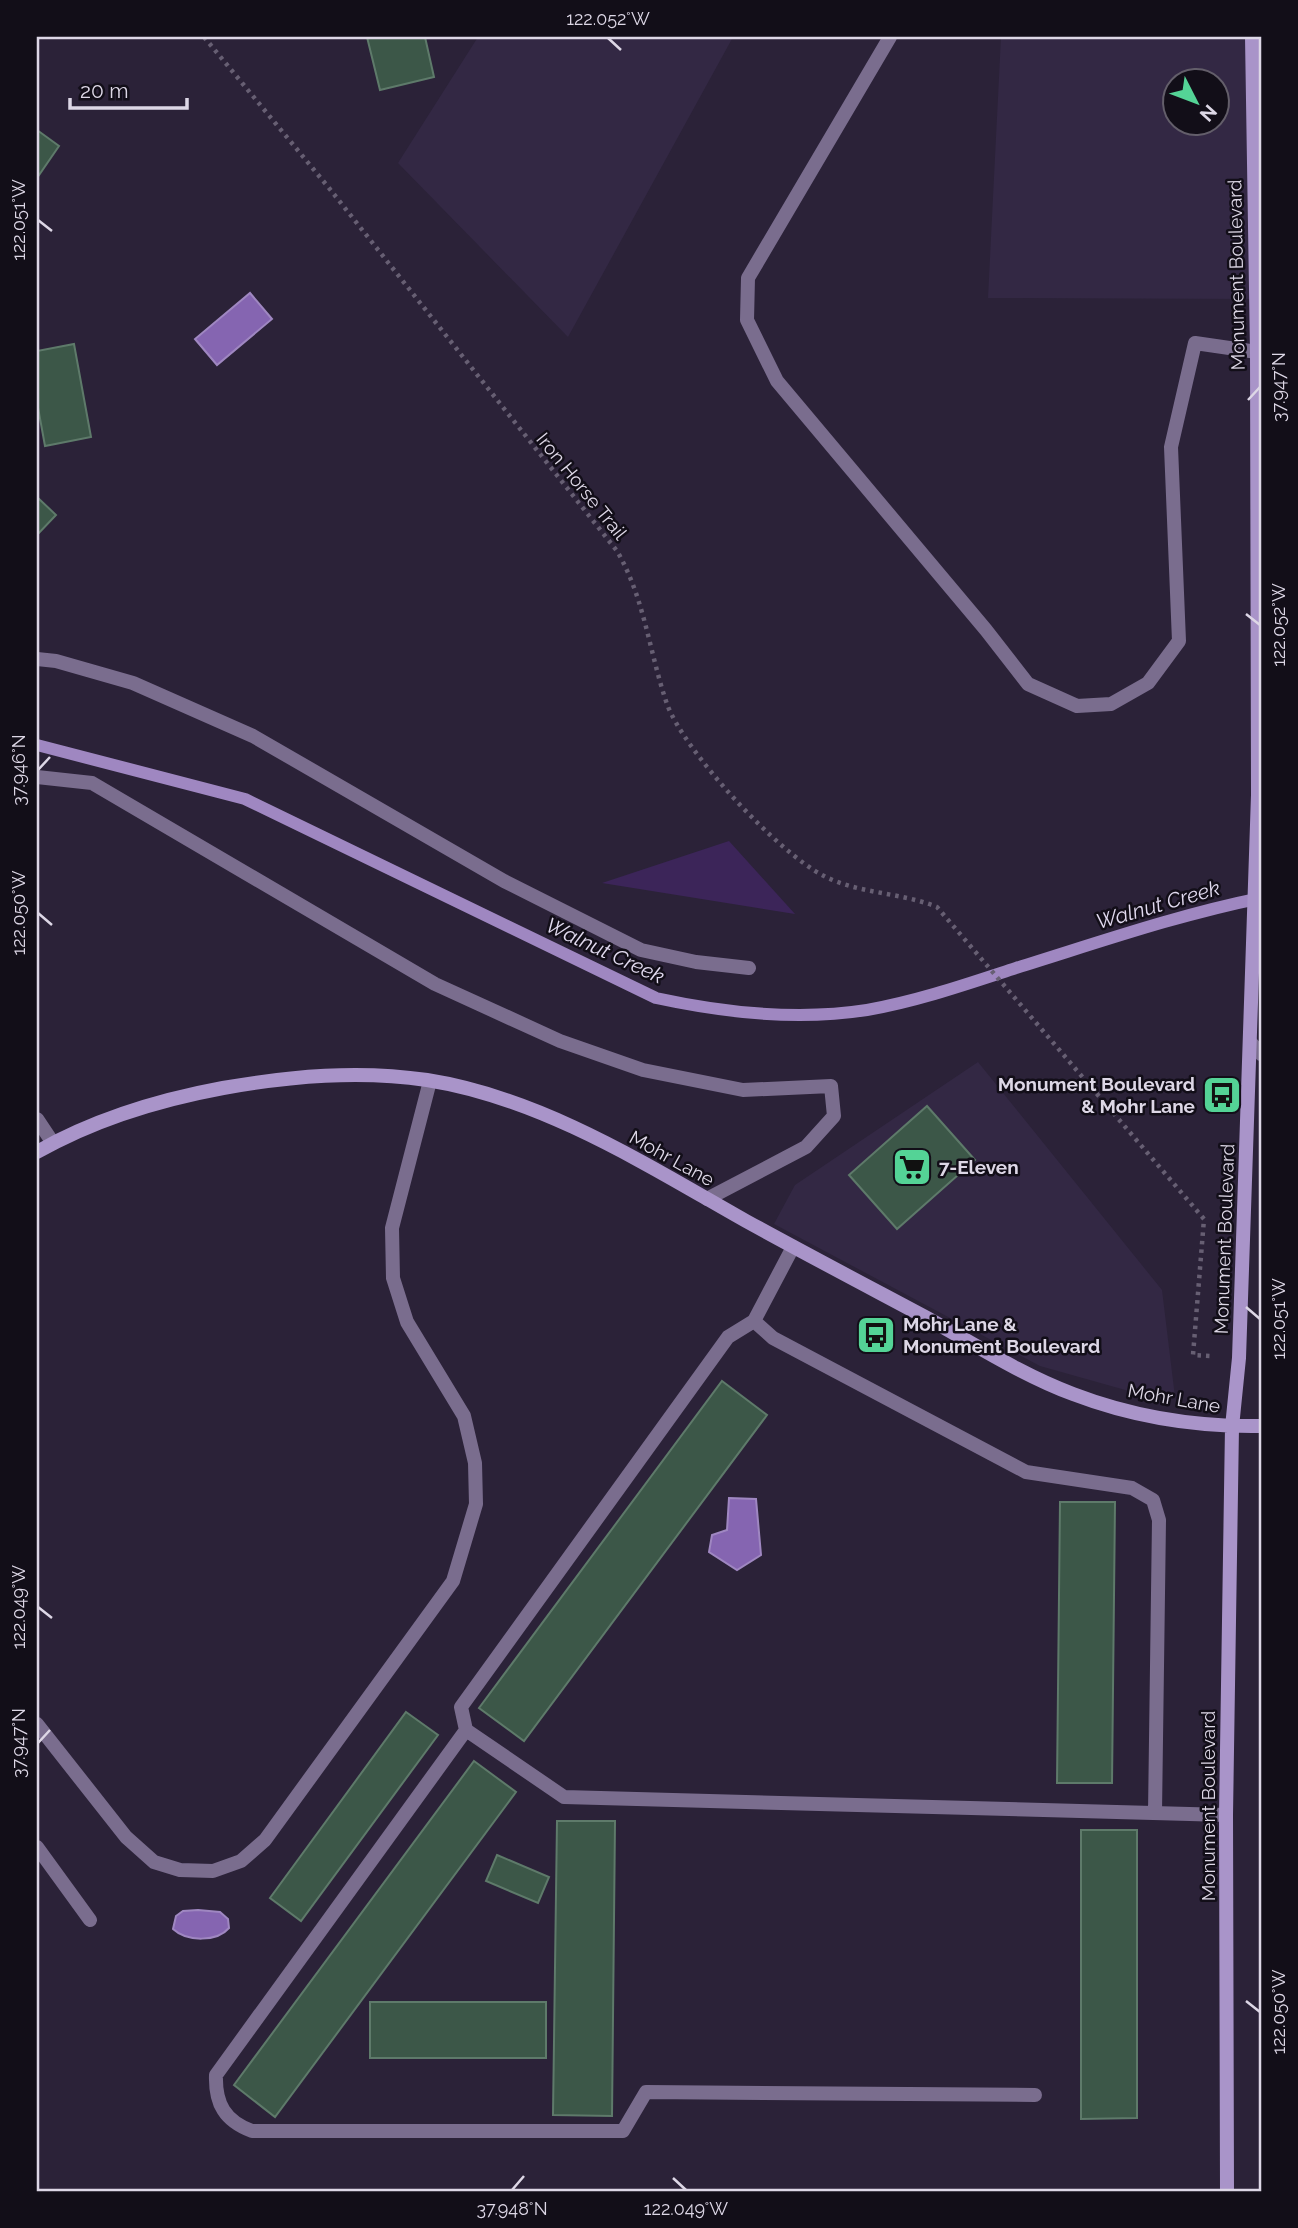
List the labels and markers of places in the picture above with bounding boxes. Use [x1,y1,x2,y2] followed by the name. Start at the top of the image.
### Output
[998,1073,1195,1117] place label: Monument Boulevard & Mohr Lane
[1201,1074,1243,1116] bus stop icon: Monument Boulevard & Mohr Lane
[891,1146,933,1188] supermarket icon: 7-Eleven
[939,1156,1019,1178] place label: 7-Eleven
[903,1313,1100,1357] place label: Mohr Lane & Monument Boulevard
[855,1314,897,1356] bus stop icon: Mohr Lane & Monument Boulevard

